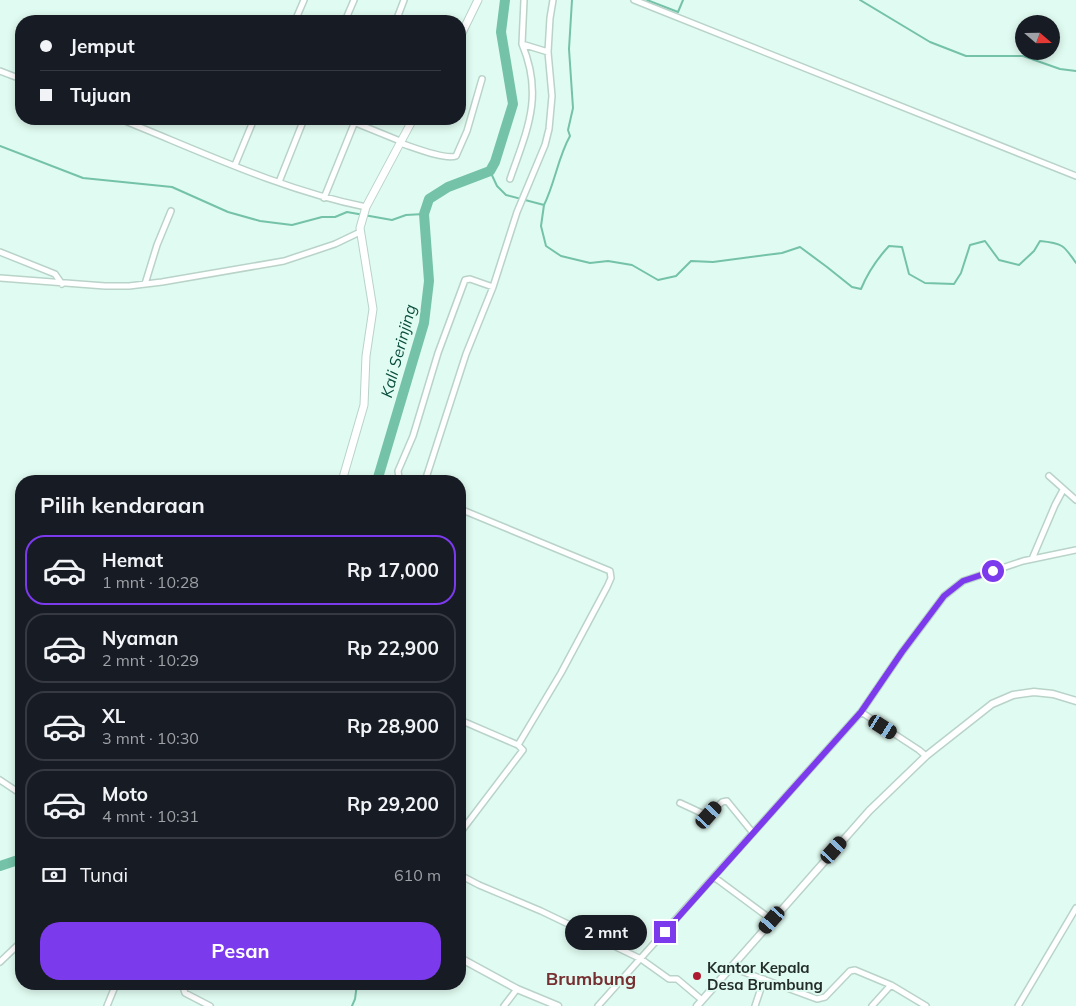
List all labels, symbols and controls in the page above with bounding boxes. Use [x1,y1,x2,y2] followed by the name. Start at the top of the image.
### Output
[1015,15,1060,60] north arrow
[1015,15,1060,60] map controls
[70,34,135,58] text: Jemput
[70,83,131,107] text: Tujuan
[376,302,420,400] water label: Kali Serinjing
[40,491,205,519] text: Pilih kendaraan
[42,548,87,593] icon: car
[102,548,163,572] text: Hemat
[347,558,439,582] text: Rp 17,000
[982,560,1004,582] route start
[102,572,199,592] text: 1 mnt · 10:28
[42,626,87,671] icon: car
[102,626,179,650] text: Nyaman
[347,636,439,660] text: Rp 22,900
[102,650,199,670] text: 2 mnt · 10:29
[42,704,87,749] icon: car
[102,704,125,728] text: XL
[866,713,899,741] car
[347,714,439,738] text: Rp 28,900
[102,728,199,748] text: 3 mnt · 10:30
[42,782,87,827] icon: car
[102,782,148,806] text: Moto
[347,792,439,816] text: Rp 29,200
[693,799,724,831] car
[102,806,199,826] text: 4 mnt · 10:31
[818,834,849,866] car
[40,861,68,889] icon: cash
[80,863,128,887] text: Tunai
[394,865,441,885] text: 610 m
[756,904,787,936] car
[565,914,648,950] callout: 2 mnt
[654,921,676,943] route end
[40,922,441,980] button: Pesan
[584,922,628,942] text: 2 mnt
[707,958,823,994] place label: Kantor Kepala Desa Brumbung
[546,967,636,990] district label: Brumbung
[691,970,703,982] marker: Kantor Kepala Desa Brumbung

